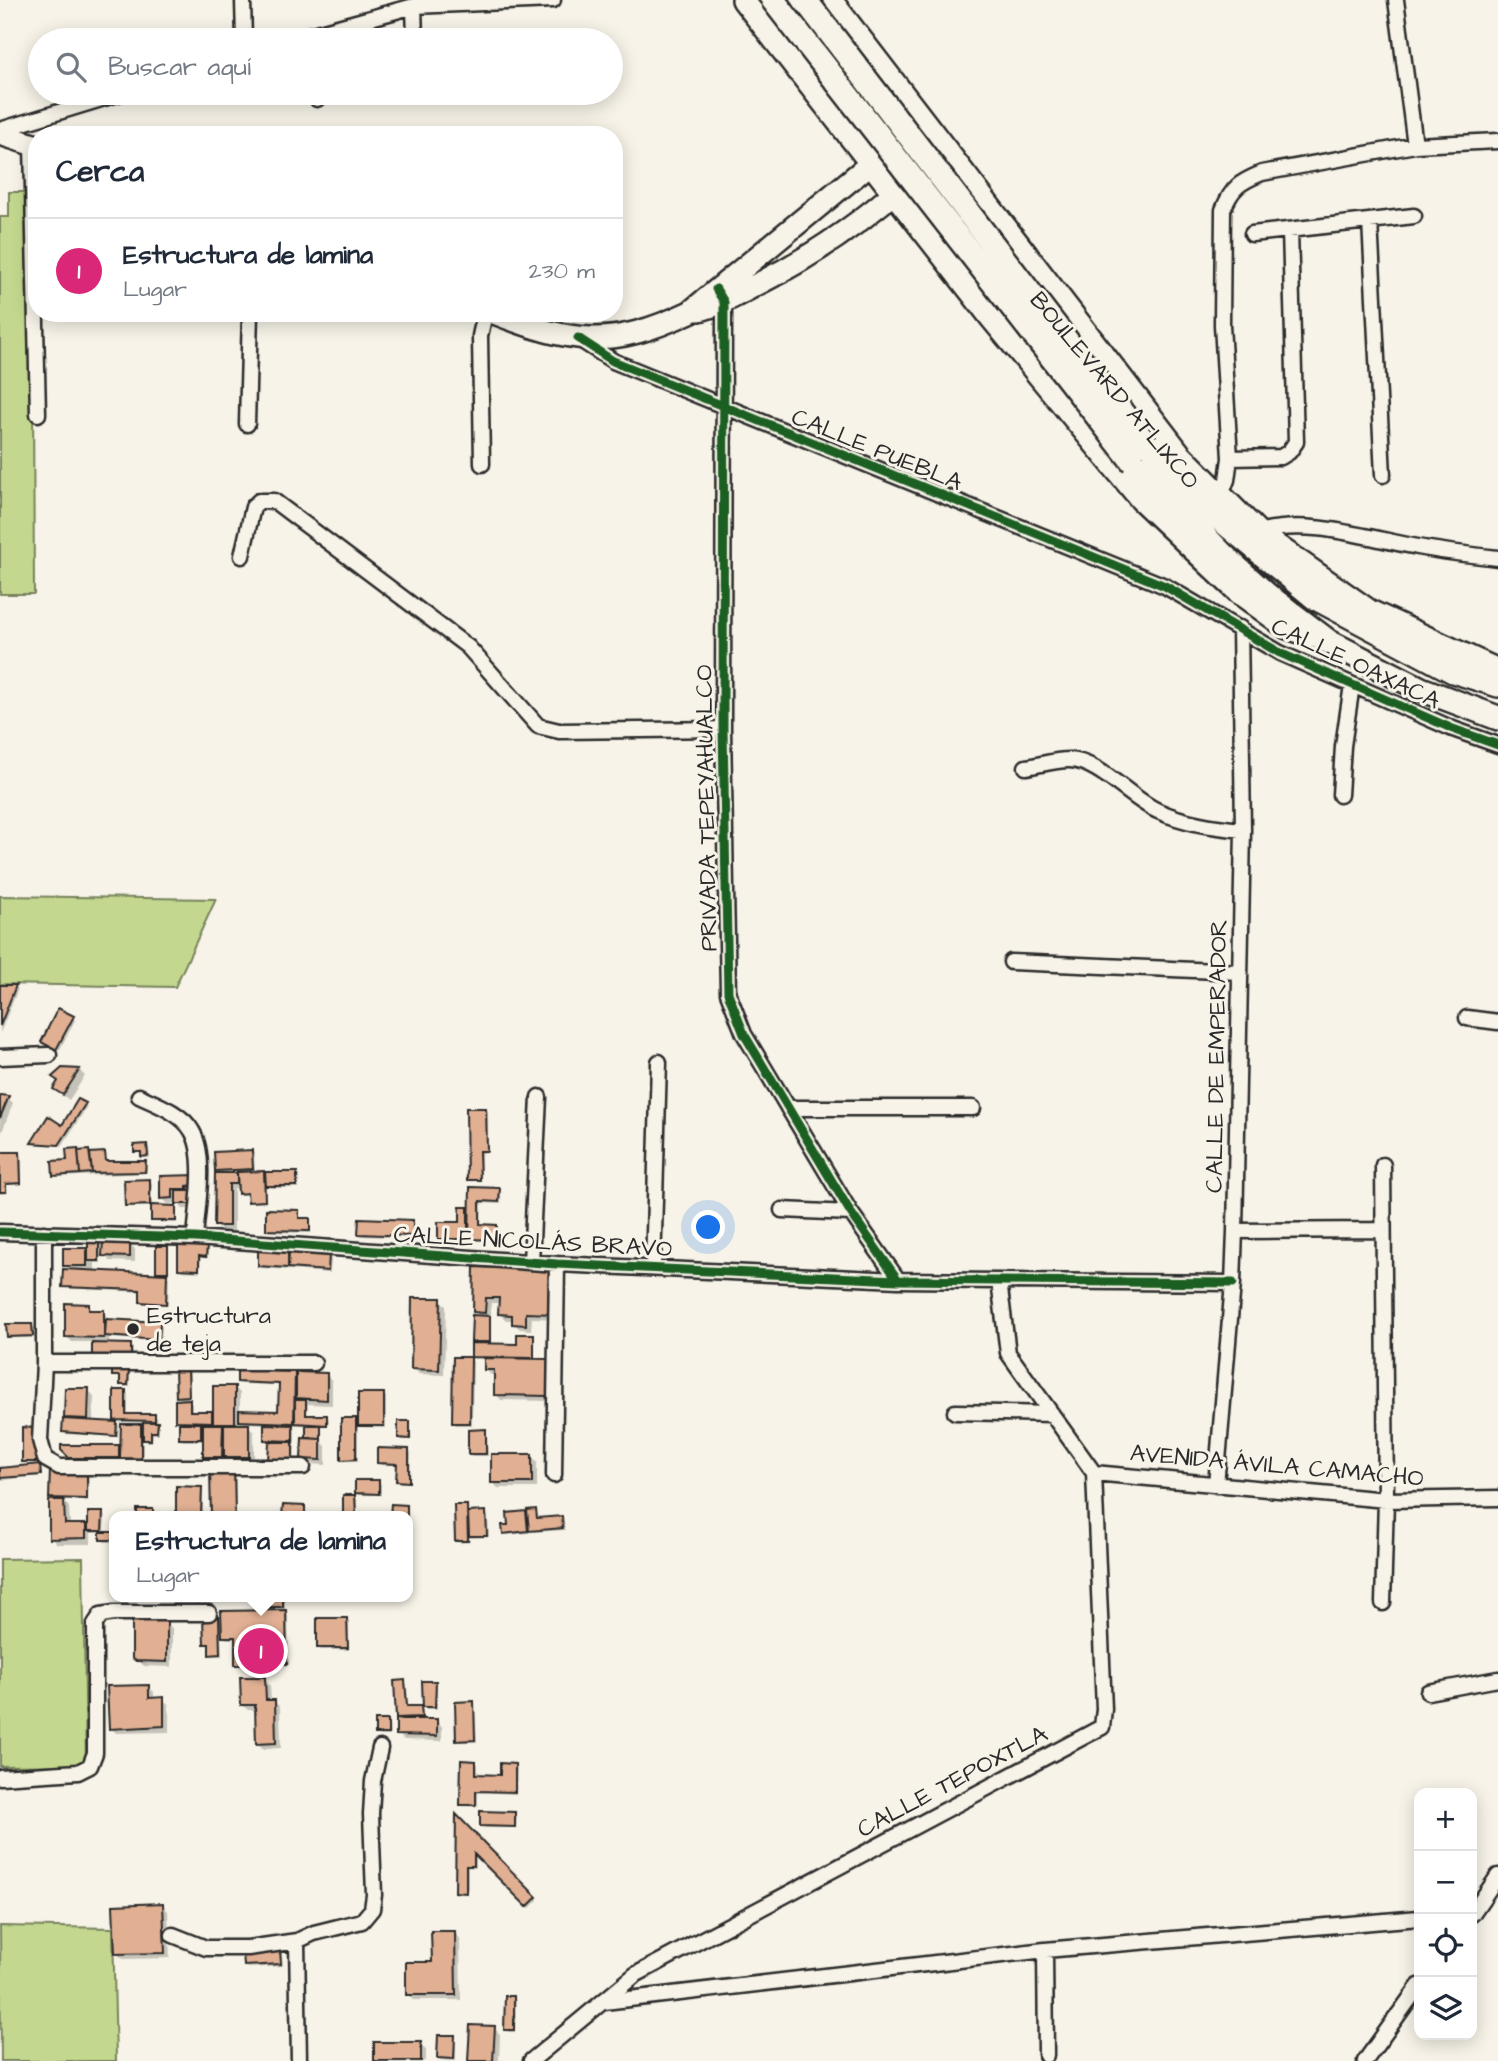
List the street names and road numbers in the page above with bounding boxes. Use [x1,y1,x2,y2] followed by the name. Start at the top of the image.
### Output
[1021,285,1207,497] street label: BOULEVARD ATLIXCO
[786,400,967,500] street label: CALLE PUEBLA
[1265,610,1446,718] street label: CALLE OAXACA
[687,664,727,952] street label: PRIVADA TEPEYAHUALCO
[1198,919,1236,1193] street label: CALLE DE EMPERADOR
[393,1218,673,1266] street label: CALLE NICOLÁS BRAVO
[1129,1436,1425,1496] street label: AVENIDA ÁVILA CAMACHO
[851,1717,1054,1846] street label: CALLE TEPOXTLA

